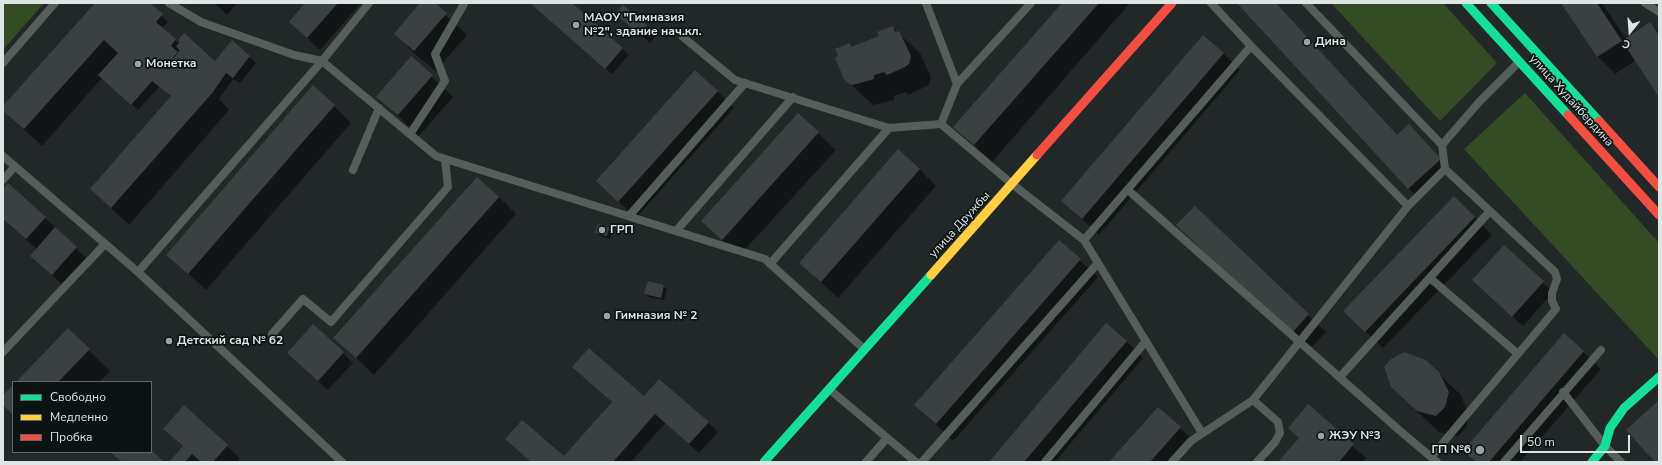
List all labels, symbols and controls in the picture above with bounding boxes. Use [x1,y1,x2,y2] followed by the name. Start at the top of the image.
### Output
[584,11,702,39] place label: МАОУ "Гимназия №2", здание нач.кл.
[1610,12,1650,52] north arrow
[571,20,581,30] marker: МАОУ "Гимназия №2", здание нач.кл.
[1315,35,1346,49] place label: Дина
[1621,36,1632,52] text: С
[1302,37,1312,47] marker: Дина
[1526,52,1616,150] street label: улица Худайбердина
[146,57,197,71] place label: Монетка
[133,59,143,69] marker: Монетка
[926,189,994,261] street label: улица Дружбы
[610,223,634,237] place label: ГРП
[597,225,607,235] marker: ГРП
[615,309,697,323] place label: Гимназия № 2
[602,311,612,321] marker: Гимназия № 2
[177,334,283,348] place label: Детский сад № 62
[164,336,174,346] marker: Детский сад № 62
[12,381,152,453] legend
[50,389,106,405] text: Свободно
[50,409,108,425] text: Медленно
[1522,427,1632,453] scale bar
[50,429,93,445] text: Пробка
[1329,429,1381,443] place label: ЖЭУ №3
[1316,431,1326,441] marker: ЖЭУ №3
[1527,434,1555,450] text: 50 m
[1431,443,1471,457] place label: ГП №6
[1474,444,1486,456] marker: ГП №6

